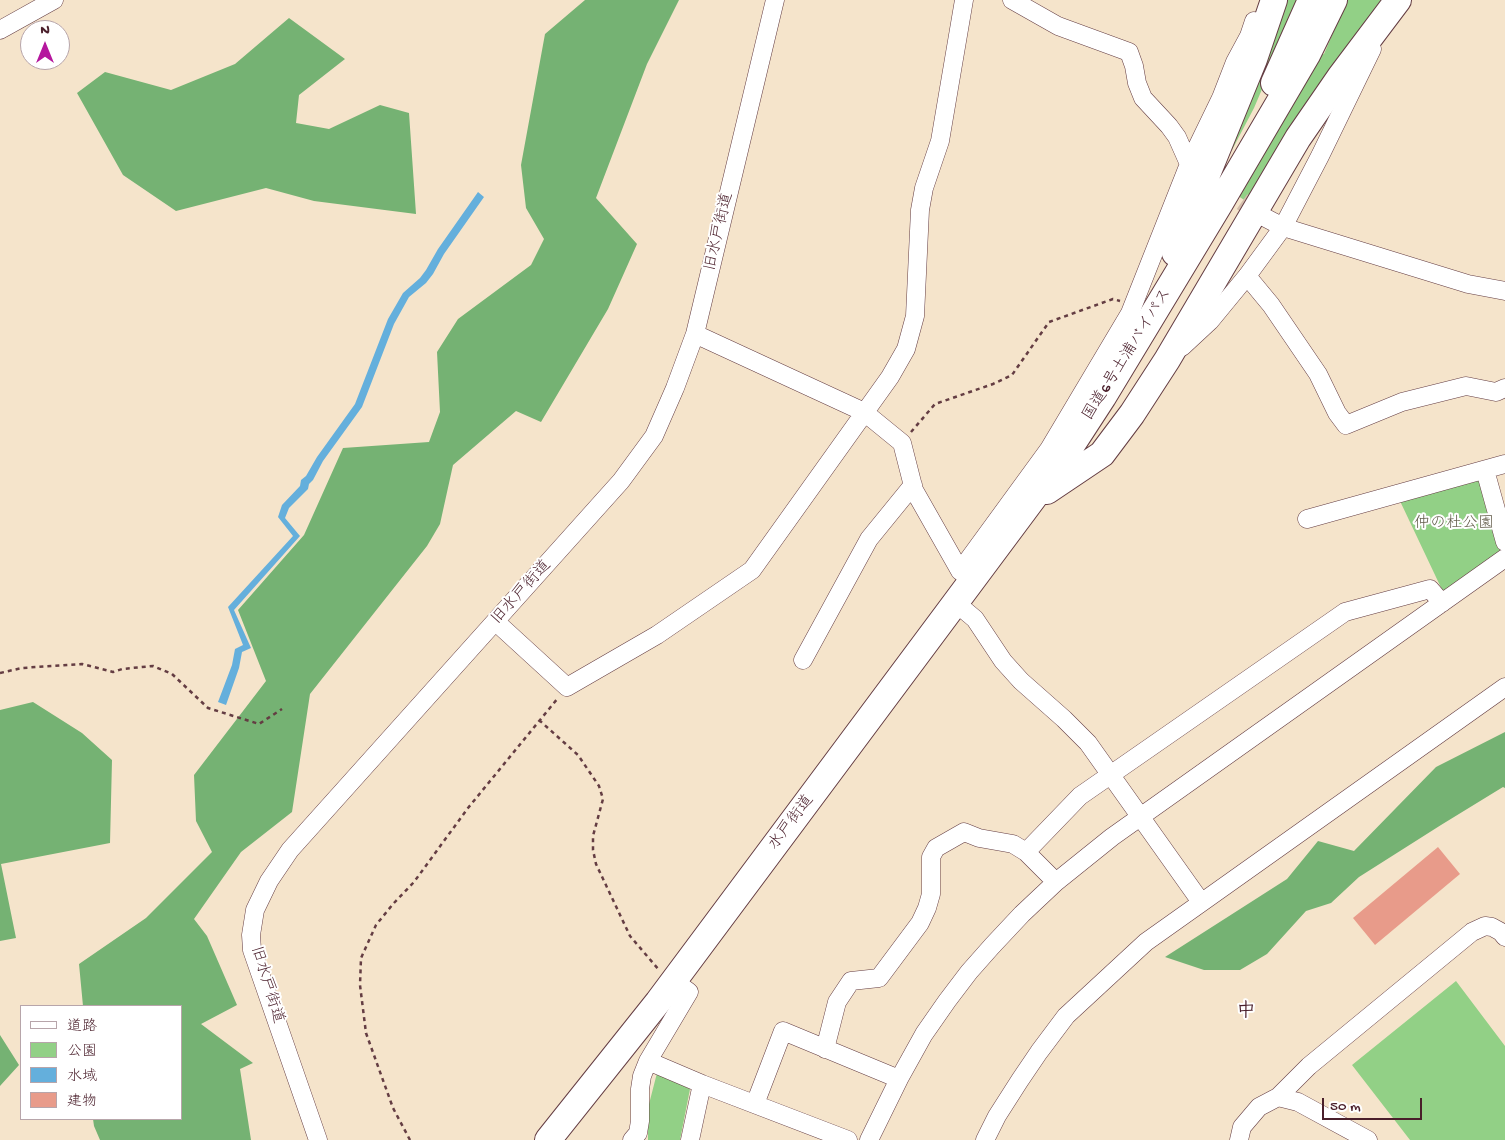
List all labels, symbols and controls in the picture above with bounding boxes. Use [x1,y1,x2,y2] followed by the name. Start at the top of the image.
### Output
[20,20,70,70] north arrow
[40,22,50,39] text: N
[702,191,738,273] street label: 旧水戸街道
[1080,285,1176,425] street label: 国道6号土浦バイパス
[1414,515,1494,535] park label: 仲の杜公園
[488,557,556,629] street label: 旧水戸街道
[765,792,819,854] street label: 水戸街道
[245,944,287,1026] street label: 旧水戸街道
[1237,1002,1255,1024] district label: 中
[20,1005,182,1120] legend
[67,1018,97,1036] text: 道路
[67,1043,97,1061] text: 公園
[67,1068,97,1086] text: 水域
[1325,1088,1425,1120] scale bar
[67,1093,97,1111] text: 建物
[1330,1098,1361,1116] text: 50 m

